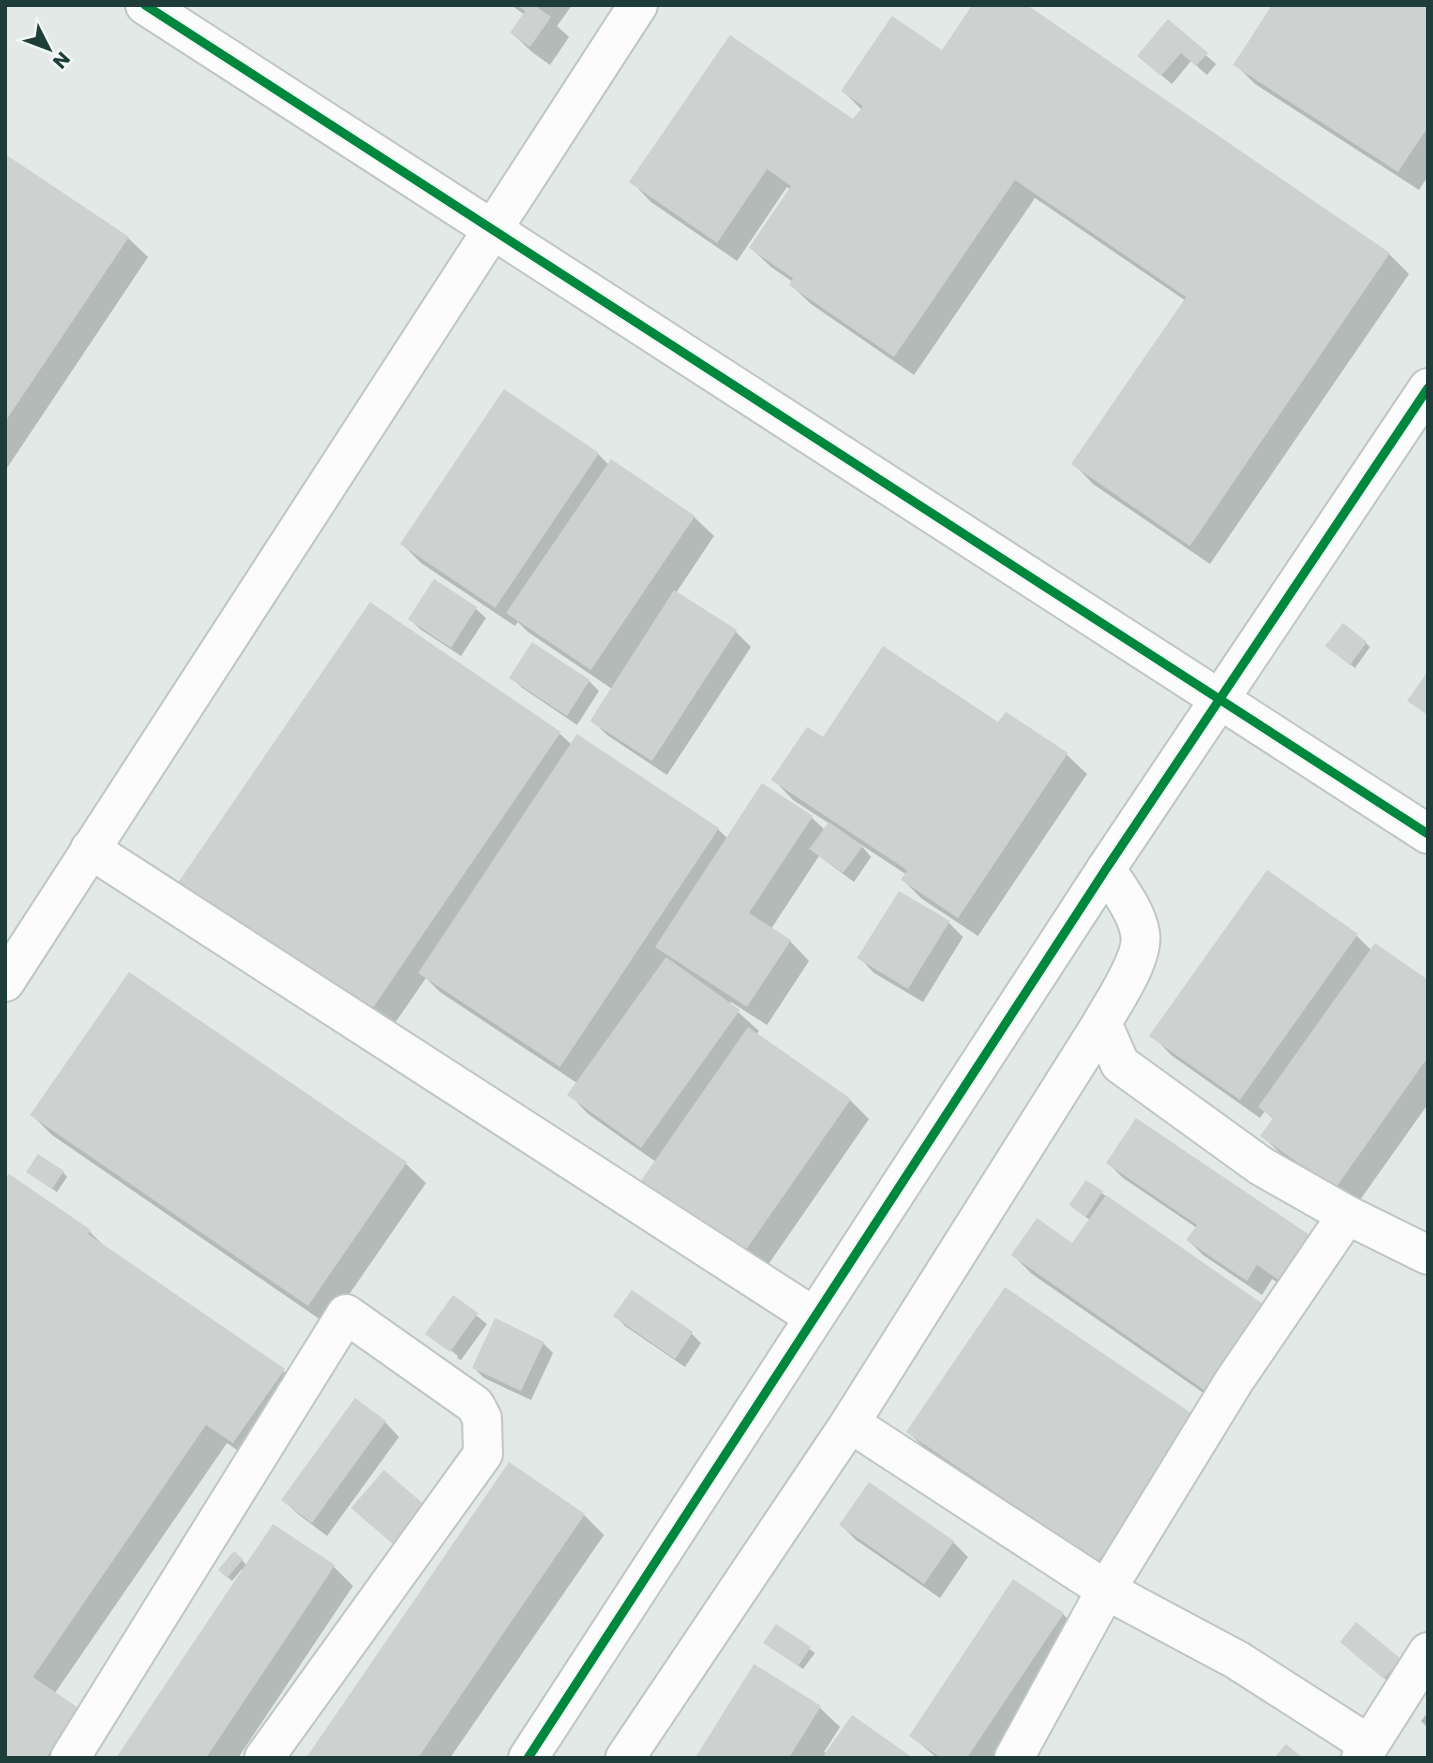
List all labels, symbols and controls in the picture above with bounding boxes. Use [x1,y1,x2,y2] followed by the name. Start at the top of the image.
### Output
[14,14,84,84] north arrow
[46,46,76,74] text: N

